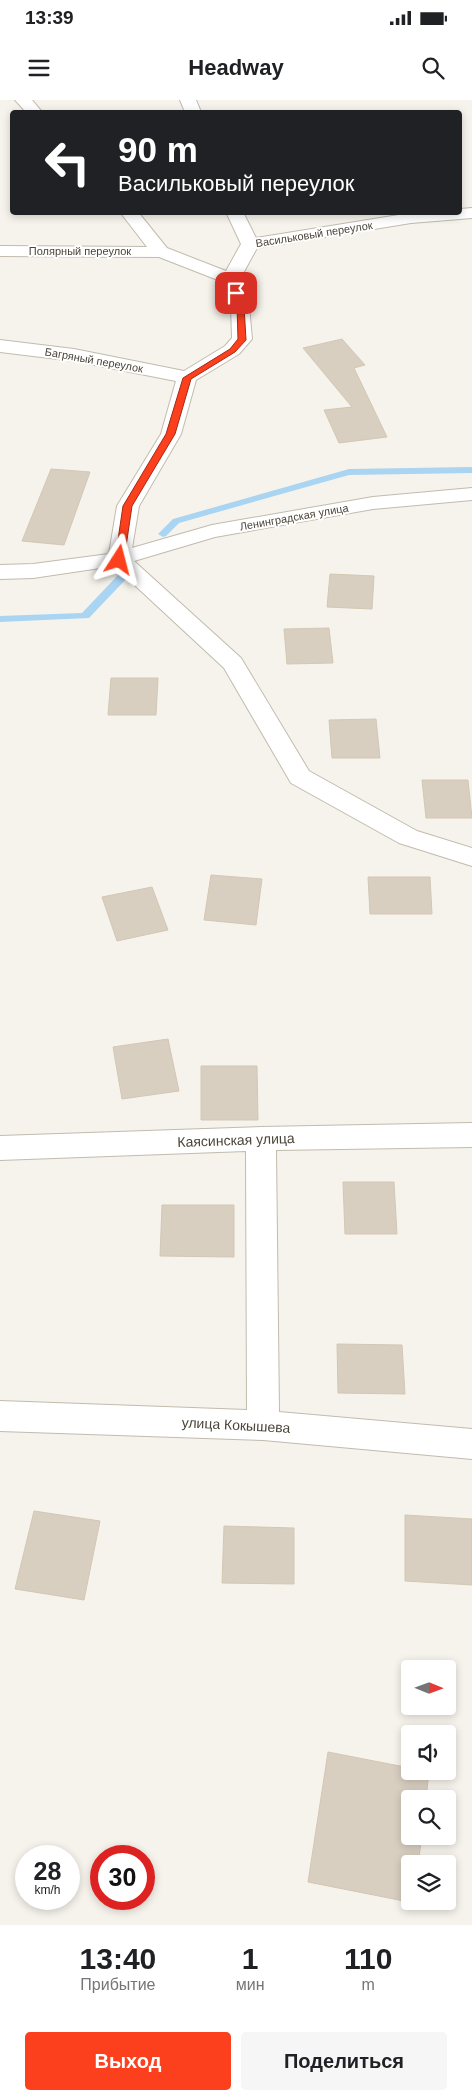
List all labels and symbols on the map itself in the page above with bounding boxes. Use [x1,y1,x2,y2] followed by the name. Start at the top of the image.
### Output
[255,219,373,249] street label: Васильковый переулок
[29,245,131,257] street label: Полярный переулок
[215,272,257,314] pin
[44,345,144,375] street label: Багряный переулок
[239,501,350,532] street label: Ленинградская улица
[92,533,144,585] position arrow
[177,1130,295,1150] street label: Каясинская улица
[181,1414,291,1436] street label: улица Кокышева
[401,1660,456,1715] north arrow
[90,1845,155,1910] speed limit sign: 30

